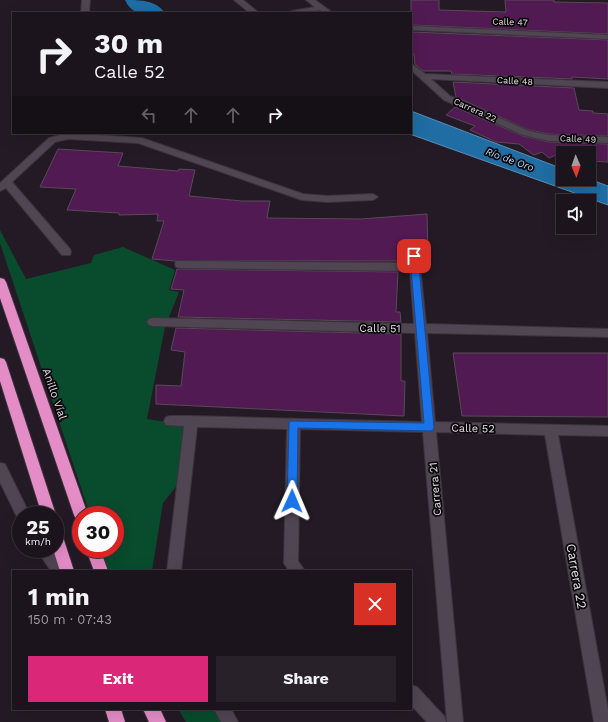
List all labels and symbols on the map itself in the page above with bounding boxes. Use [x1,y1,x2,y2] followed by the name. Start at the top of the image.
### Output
[492,16,528,28] street label: Calle 47
[497,75,533,87] street label: Calle 48
[452,96,498,124] street label: Carrera 22
[560,133,596,145] street label: Calle 49
[484,146,535,173] water label: Río de Oro
[556,146,596,186] north arrow
[397,239,431,273] pin
[359,322,401,335] street label: Calle 51
[40,367,70,422] street label: Anillo Víal
[451,422,495,435] street label: Calle 52
[427,462,444,516] street label: Carrera 21
[271,480,313,522] position arrow
[72,506,124,558] speed limit sign: 30
[563,542,590,610] street label: Carrera 22

